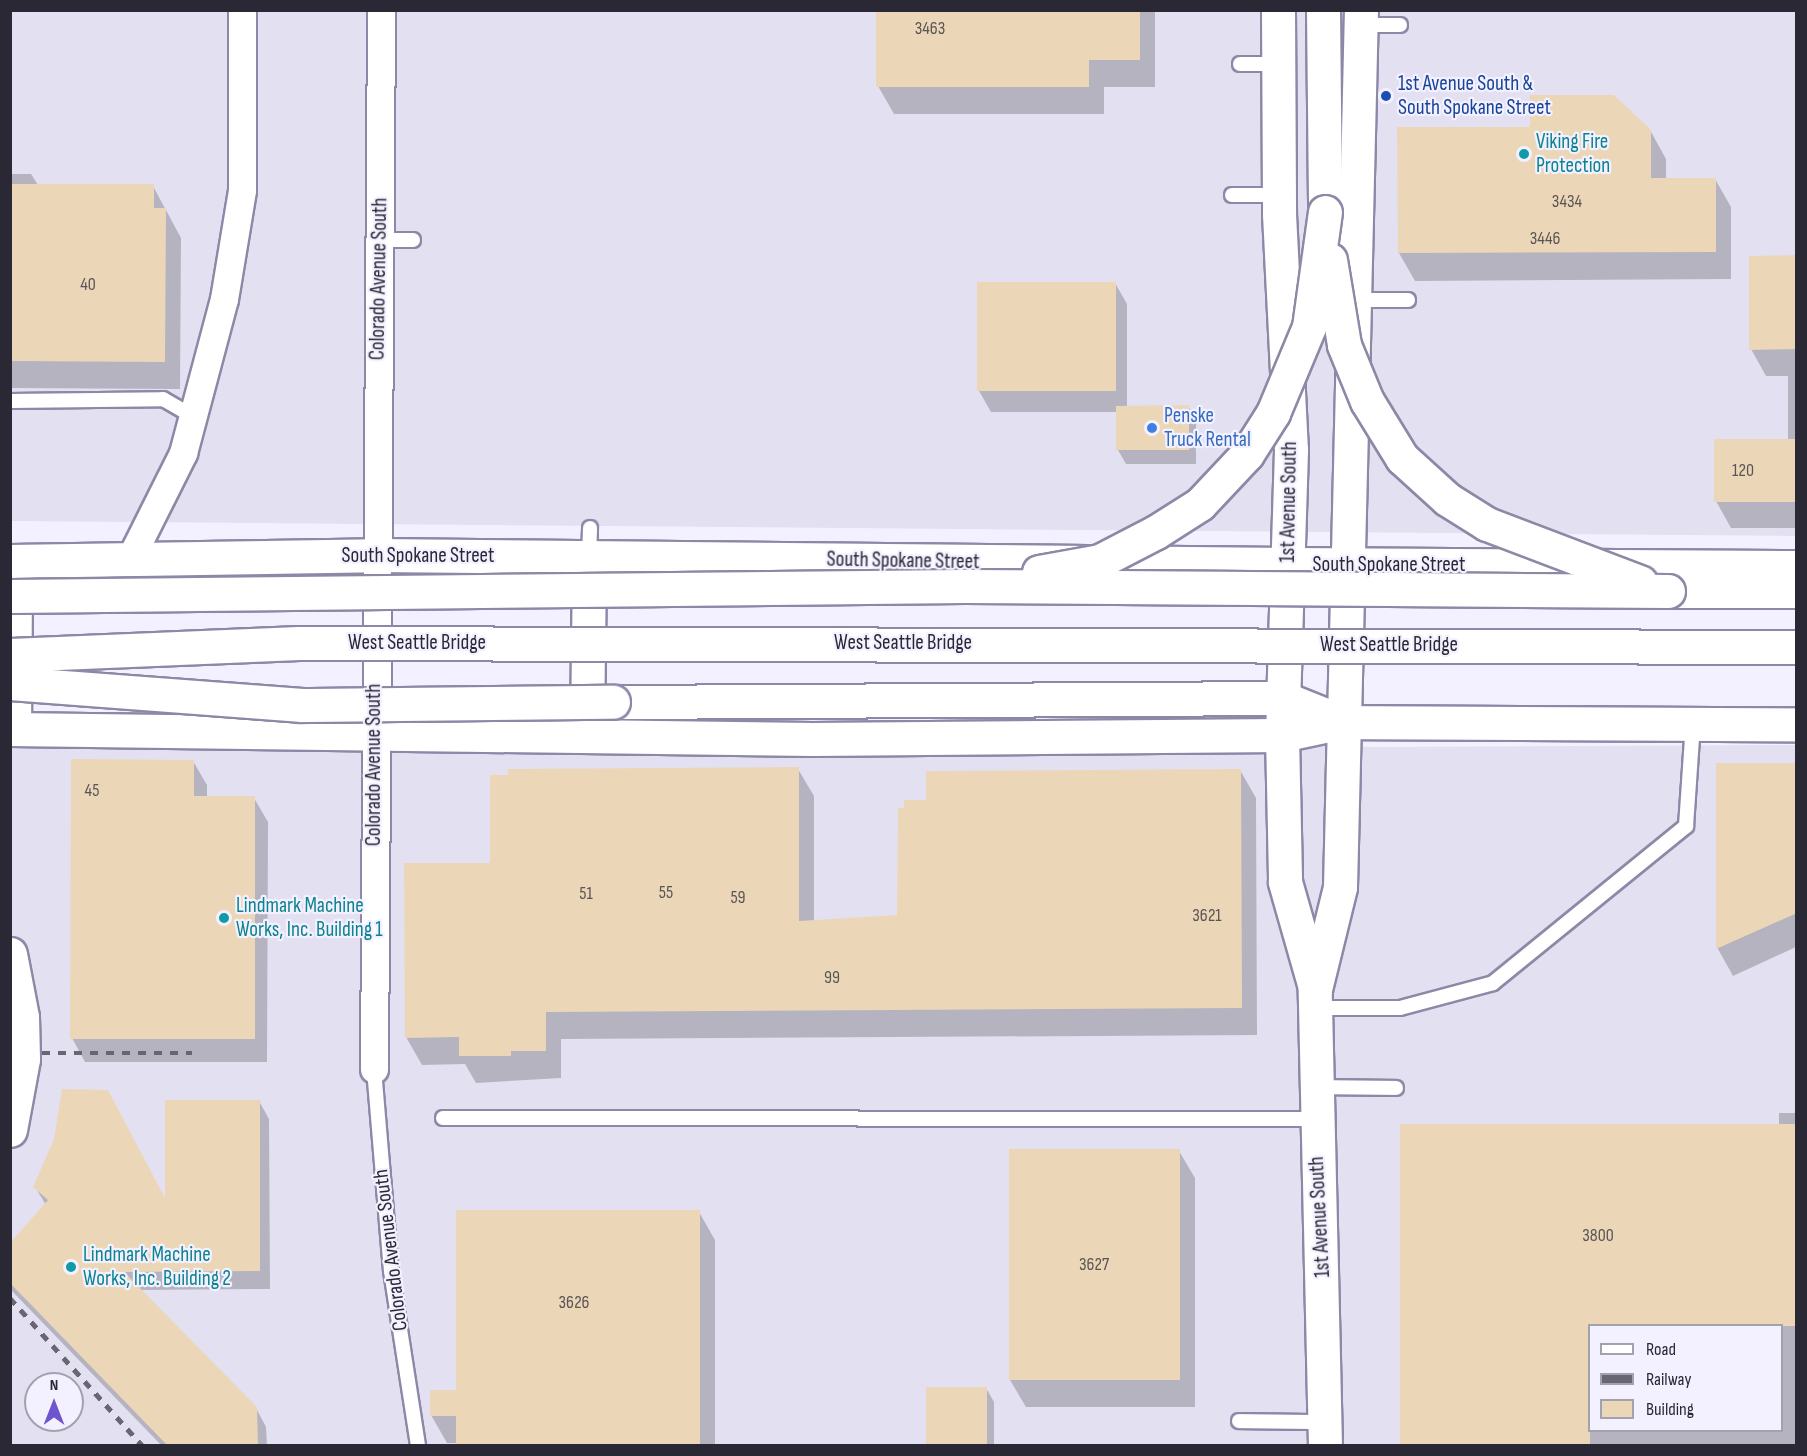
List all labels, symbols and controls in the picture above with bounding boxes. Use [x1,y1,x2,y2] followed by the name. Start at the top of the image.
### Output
[915,18,945,40] house number: 3463
[1398,71,1551,121] place label: 1st Avenue South & South Spokane Street
[1379,89,1393,103] marker: 1st Avenue South & South Spokane Street
[1536,129,1610,179] place label: Viking Fire Protection
[1517,147,1531,161] marker: Viking Fire Protection
[1552,191,1582,213] house number: 3434
[365,198,393,360] street label: Colorado Avenue South
[1530,228,1560,250] house number: 3446
[80,274,96,296] house number: 40
[1164,403,1251,453] place label: Penske Truck Rental
[1145,421,1159,435] marker: Penske Truck Rental
[1275,441,1303,563] street label: 1st Avenue South
[1732,460,1754,482] house number: 120
[342,543,494,569] street label: South Spokane Street
[826,547,980,575] street label: South Spokane Street
[1313,552,1465,578] street label: South Spokane Street
[348,630,486,656] street label: West Seattle Bridge
[834,630,972,656] street label: West Seattle Bridge
[1320,632,1458,658] street label: West Seattle Bridge
[361,684,387,846] street label: Colorado Avenue South
[85,780,99,802] house number: 45
[659,882,673,904] house number: 55
[579,883,593,905] house number: 51
[730,887,746,909] house number: 59
[236,893,383,943] place label: Lindmark Machine Works, Inc. Building 1
[1192,905,1222,927] house number: 3621
[217,911,231,925] marker: Lindmark Machine Works, Inc. Building 1
[824,967,840,989] house number: 99
[1304,1156,1336,1278] street label: 1st Avenue South
[369,1168,413,1332] street label: Colorado Avenue South
[1582,1225,1614,1247] house number: 3800
[83,1242,231,1292] place label: Lindmark Machine Works, Inc. Building 2
[1079,1254,1109,1276] house number: 3627
[64,1260,78,1274] marker: Lindmark Machine Works, Inc. Building 2
[559,1292,589,1314] house number: 3626
[1588,1324,1783,1432] legend
[1646,1339,1676,1360] text: Road
[1646,1369,1691,1390] text: Railway
[24,1372,84,1432] north arrow
[50,1376,58,1395] text: N
[1646,1399,1694,1420] text: Building

